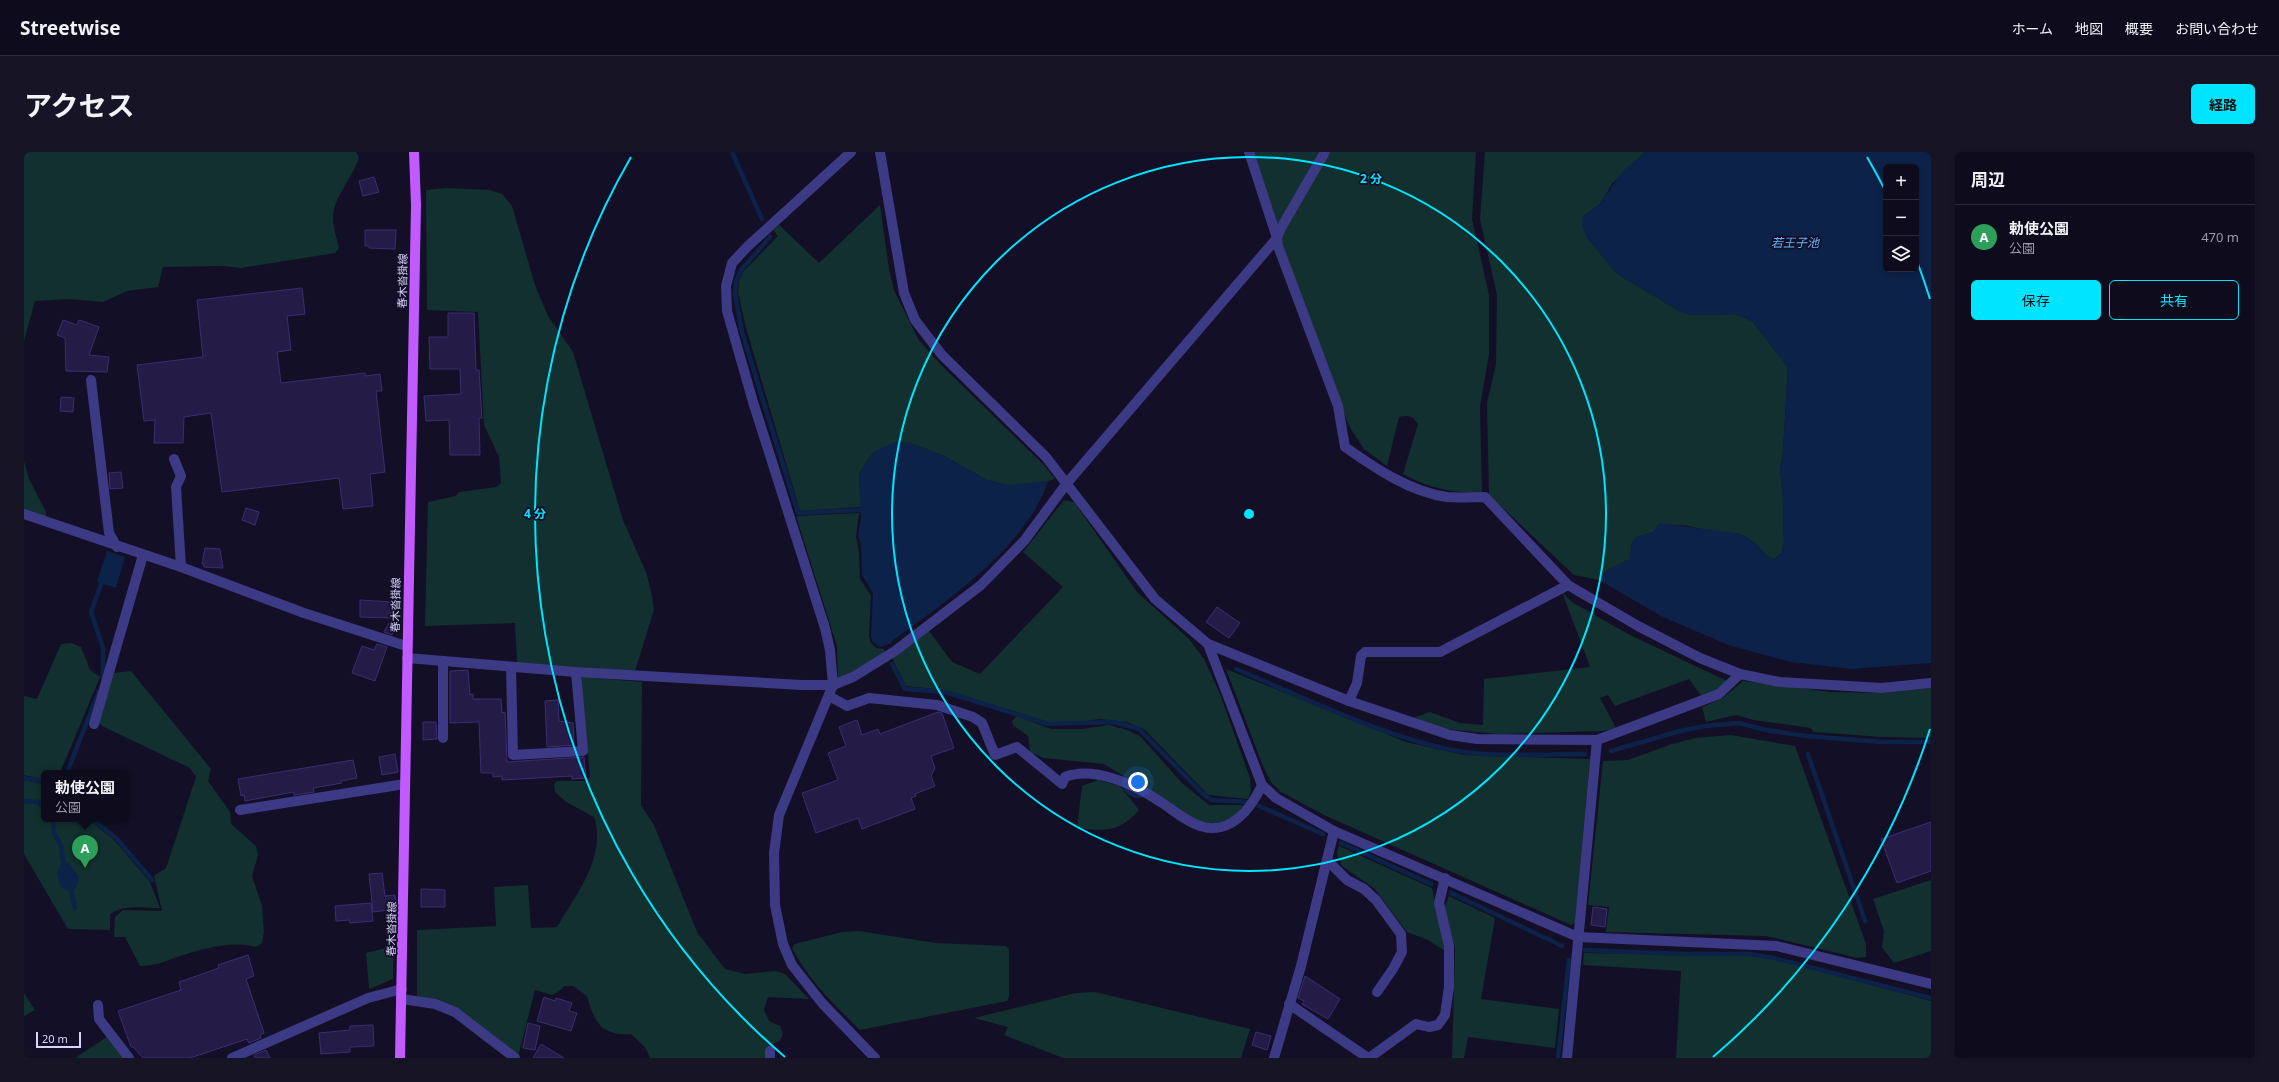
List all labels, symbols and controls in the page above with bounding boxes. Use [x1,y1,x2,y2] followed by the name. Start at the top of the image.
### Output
[20,15,121,41] text: Streetwise
[2011,19,2053,38] text: ホーム
[2075,19,2103,38] text: 地図
[2125,19,2153,38] text: 概要
[2175,19,2259,38] text: お問い合わせ
[2191,84,2255,124] button: 経路
[24,86,135,124] text: アクセス
[1883,164,1919,272] map controls
[1883,164,1919,200] button: +
[1971,168,2005,191] text: 周辺
[1360,170,1382,187] text: 2 分
[1883,200,1919,236] button: −
[2009,218,2069,238] text: 勅使公園
[1980,228,1989,246] text: A
[2201,228,2239,246] text: 470 m
[1771,234,1820,251] water label: 若王子池
[1883,236,1919,272] button: layers
[2009,239,2035,257] text: 公園
[394,253,410,309] street label: 春木沓掛線
[1971,280,2101,320] button: 保存
[2109,280,2239,320] button: 共有
[524,505,546,522] text: 4 分
[1242,507,1256,521] centre of rings
[387,577,403,633] street label: 春木沓掛線
[41,770,129,822] popup
[1128,772,1148,792] your location
[55,777,115,797] text: 勅使公園
[55,798,81,816] text: 公園
[72,835,98,868] pin: A
[383,901,399,957] street label: 春木沓掛線
[36,1030,81,1049] scale bar
[42,1031,68,1046] text: 20 m

